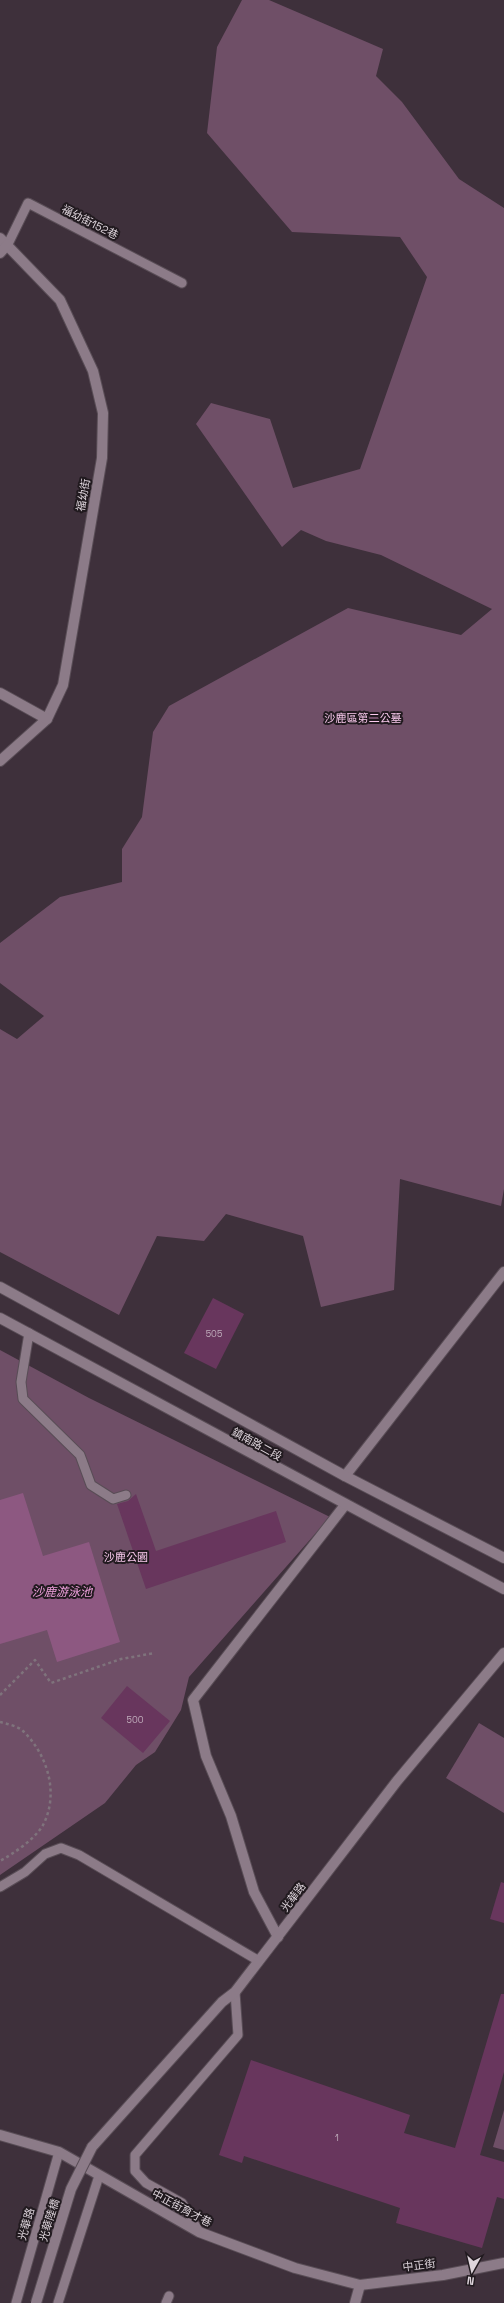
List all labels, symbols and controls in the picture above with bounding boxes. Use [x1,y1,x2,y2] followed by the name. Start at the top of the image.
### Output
[59,202,121,242] street label: 福幼街152巷
[73,478,93,512] street label: 福幼街
[325,711,402,725] park label: 沙鹿區第二公墓
[206,1328,222,1340] house number: 505
[230,1425,284,1463] street label: 鎮南路二段
[104,1550,148,1564] park label: 沙鹿公園
[32,1584,94,1600] water label: 沙鹿游泳池
[127,1714,144,1726] house number: 500
[277,1880,309,1914] street label: 光華路
[335,2132,339,2144] house number: 1
[150,2186,214,2230] street label: 中正街育才巷
[36,2197,62,2243] street label: 光華陸橋
[15,2206,37,2242] street label: 光華路
[452,2251,492,2291] north arrow
[402,2256,436,2274] street label: 中正街
[466,2273,475,2288] text: N

